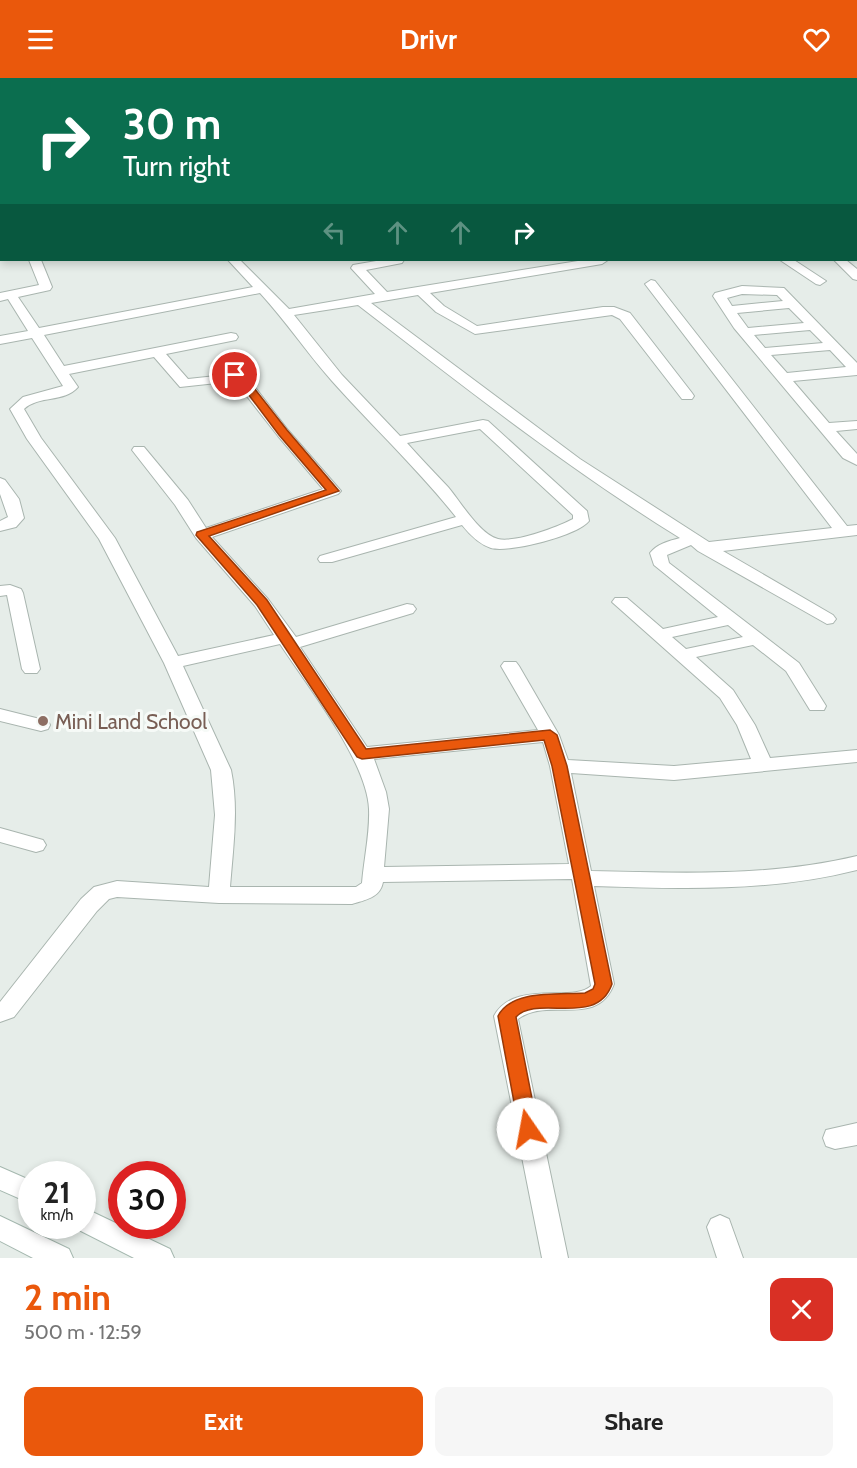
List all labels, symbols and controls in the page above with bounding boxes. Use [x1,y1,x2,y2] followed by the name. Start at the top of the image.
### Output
[24,23,57,56] icon: menu
[400,23,457,56] text: Drivr
[800,23,833,56] icon: heart
[123,98,221,150] text: 30 m
[24,102,102,180] icon: right
[123,150,230,183] text: Turn right
[318,216,351,249] icon: left
[381,216,414,249] icon: ahead
[444,216,477,249] icon: ahead
[507,216,540,249] icon: right
[209,349,260,400] pin
[218,358,251,391] icon: arrive
[55,709,207,734] place label: Mini Land School
[36,714,50,728] marker: Mini Land School
[496,1097,560,1161] position arrow
[108,1161,186,1239] speed limit sign: 30
[44,1174,70,1211] text: 21
[41,1206,73,1224] text: km/h
[24,1275,111,1319] text: 2 min
[770,1278,833,1341] button: close
[24,1320,142,1344] text: 500 m · 12:59
[24,1387,423,1456] button: Exit
[435,1387,833,1456] button: Share

